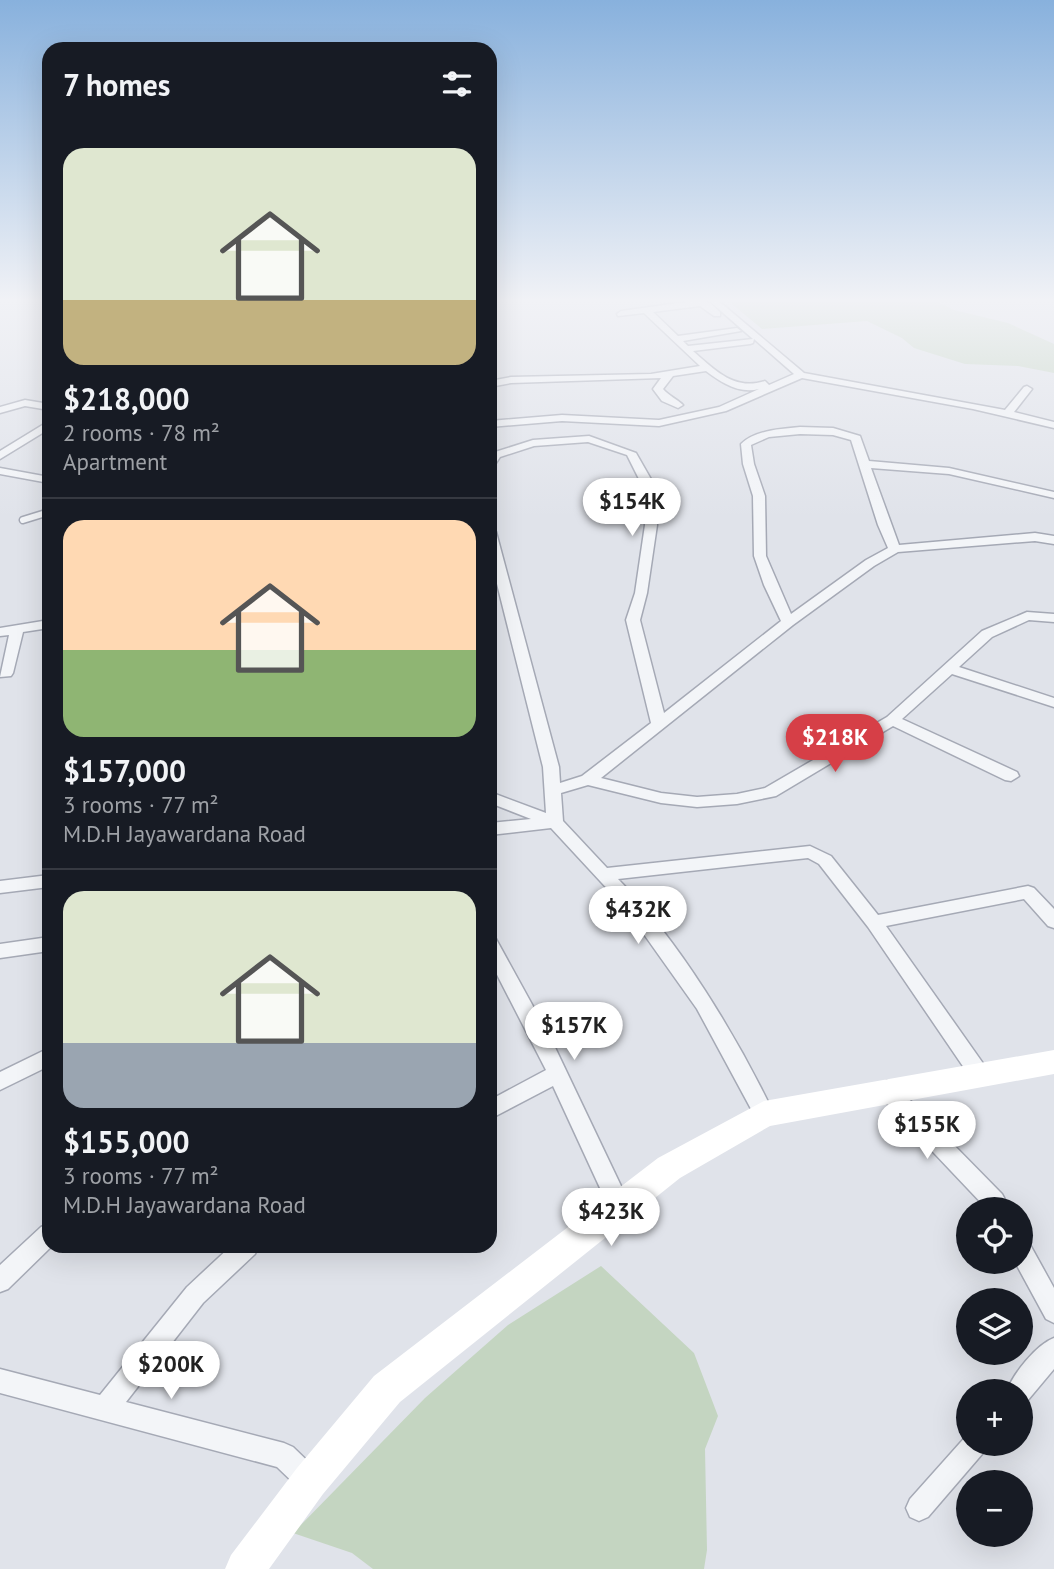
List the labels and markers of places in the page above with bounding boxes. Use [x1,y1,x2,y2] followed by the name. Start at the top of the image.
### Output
[583,478,681,538] pin: $154K
[786,714,884,774] pin: $218K
[589,886,687,946] pin: $432K
[525,1002,623,1062] pin: $157K
[878,1102,976,1161] pin: $155K
[562,1188,660,1248] pin: $423K
[122,1342,220,1401] pin: $200K

